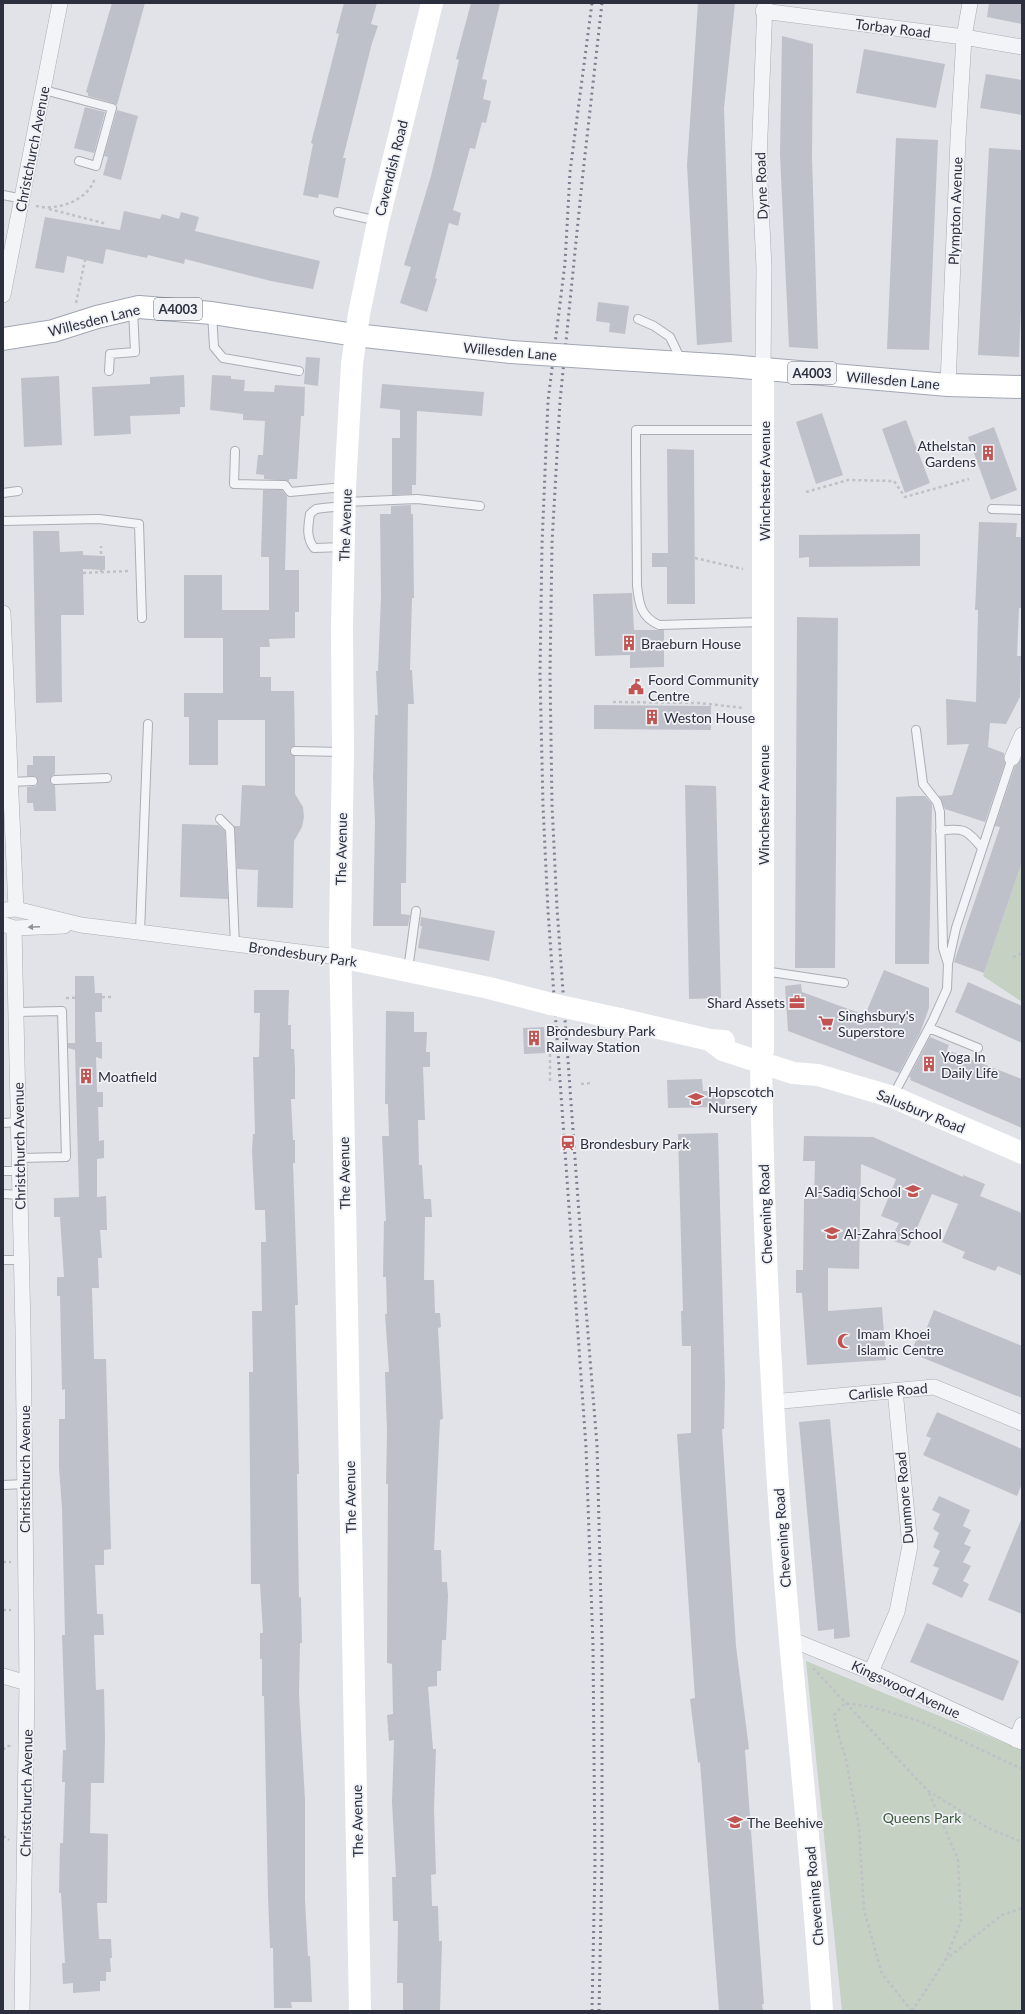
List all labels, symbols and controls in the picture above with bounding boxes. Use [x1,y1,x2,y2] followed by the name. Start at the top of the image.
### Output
[854,15,932,41] street label: Torbay Road
[11,85,53,213] street label: Christchurch Avenue
[371,118,411,218] street label: Cavendish Road
[751,152,771,220] street label: Dyne Road
[945,157,965,265] street label: Plympton Avenue
[154,298,202,320] road number: A4003
[46,300,142,340] street label: Willesden Lane
[463,338,557,364] street label: Willesden Lane
[788,362,836,384] road number: A4003
[846,367,940,393] street label: Willesden Lane
[756,421,773,541] street label: Winchester Avenue
[918,437,976,470] place label: Athelstan Gardens
[979,444,997,462] building icon: Athelstan Gardens
[335,488,355,562] street label: The Avenue
[620,634,638,652] building icon: Braeburn House
[641,635,741,652] place label: Braeburn House
[648,671,760,704] place label: Foord Community Centre
[627,678,645,696] public building icon: Foord Community Centre
[643,708,661,726] building icon: Weston House
[664,709,755,726] place label: Weston House
[755,745,772,865] street label: Winchester Avenue
[332,812,350,886] street label: The Avenue
[27,924,40,930] one-way arrow
[248,938,359,970] street label: Brondesbury Park
[788,993,806,1011] office icon: Shard Assets
[707,994,785,1011] place label: Shard Assets
[838,1007,915,1040] place label: Singhsbury's Superstore
[817,1014,835,1032] supermarket icon: Singhsbury's Superstore
[546,1022,656,1055] place label: Brondesbury Park Railway Station
[525,1029,543,1047] building icon: Brondesbury Park Railway Station
[941,1048,998,1081] place label: Yoga In Daily Life
[920,1055,938,1073] building icon: Yoga In Daily Life
[77,1067,95,1085] building icon: Moatfield
[98,1068,157,1085] place label: Moatfield
[9,1082,29,1210] street label: Christchurch Avenue
[708,1083,774,1116] place label: Hopscotch Nursery
[874,1086,968,1136] street label: Salusbury Road
[687,1090,705,1108] school or university icon: Hopscotch Nursery
[559,1134,577,1152] station icon: Brondesbury Park
[580,1135,690,1152] place label: Brondesbury Park
[335,1136,353,1210] street label: The Avenue
[755,1164,775,1264] street label: Chevening Road
[904,1182,922,1200] school or university icon: Al-Sadiq School
[805,1183,901,1200] place label: Al-Sadiq School
[823,1224,841,1242] school or university icon: Al-Zahra School
[844,1225,942,1242] place label: Al-Zahra School
[857,1325,944,1358] place label: Imam Khoei Islamic Centre
[836,1332,854,1350] mosque icon: Imam Khoei Islamic Centre
[848,1379,928,1403] street label: Carlisle Road
[16,1405,33,1533] street label: Christchurch Avenue
[892,1451,916,1545] street label: Dunmore Road
[341,1460,359,1534] street label: The Avenue
[770,1488,794,1588] street label: Chevening Road
[849,1656,963,1722] street label: Kingswood Avenue
[16,1729,36,1857] street label: Christchurch Avenue
[348,1784,366,1858] street label: The Avenue
[883,1809,962,1826] park label: Queens Park
[726,1813,744,1831] school or university icon: The Beehive
[747,1814,823,1831] place label: The Beehive
[801,1846,827,1946] street label: Chevening Road

